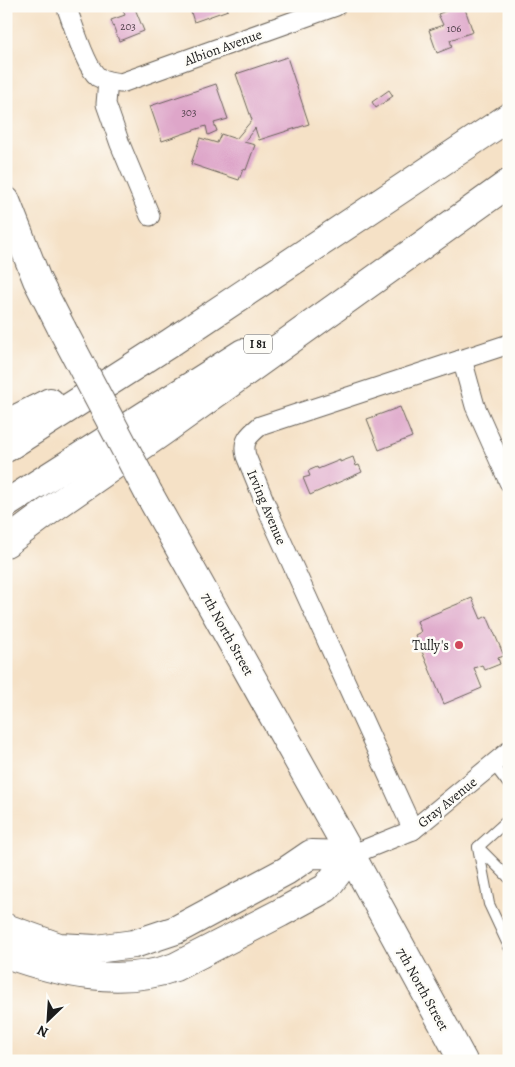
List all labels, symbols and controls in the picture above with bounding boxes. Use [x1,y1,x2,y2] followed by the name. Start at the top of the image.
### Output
[120,19,136,34] house number: 203
[447,21,461,36] house number: 106
[181,25,265,71] street label: Albion Avenue
[181,105,197,120] house number: 303
[244,334,272,354] road number: I 81
[242,467,291,548] street label: Irving Avenue
[197,589,258,679] street label: 7th North Street
[412,636,449,655] place label: Tully's
[453,639,465,651] marker: Tully's
[414,773,481,832] street label: Gray Avenue
[392,944,453,1034] street label: 7th North Street
[22,994,72,1044] north arrow
[34,1021,51,1042] text: N

